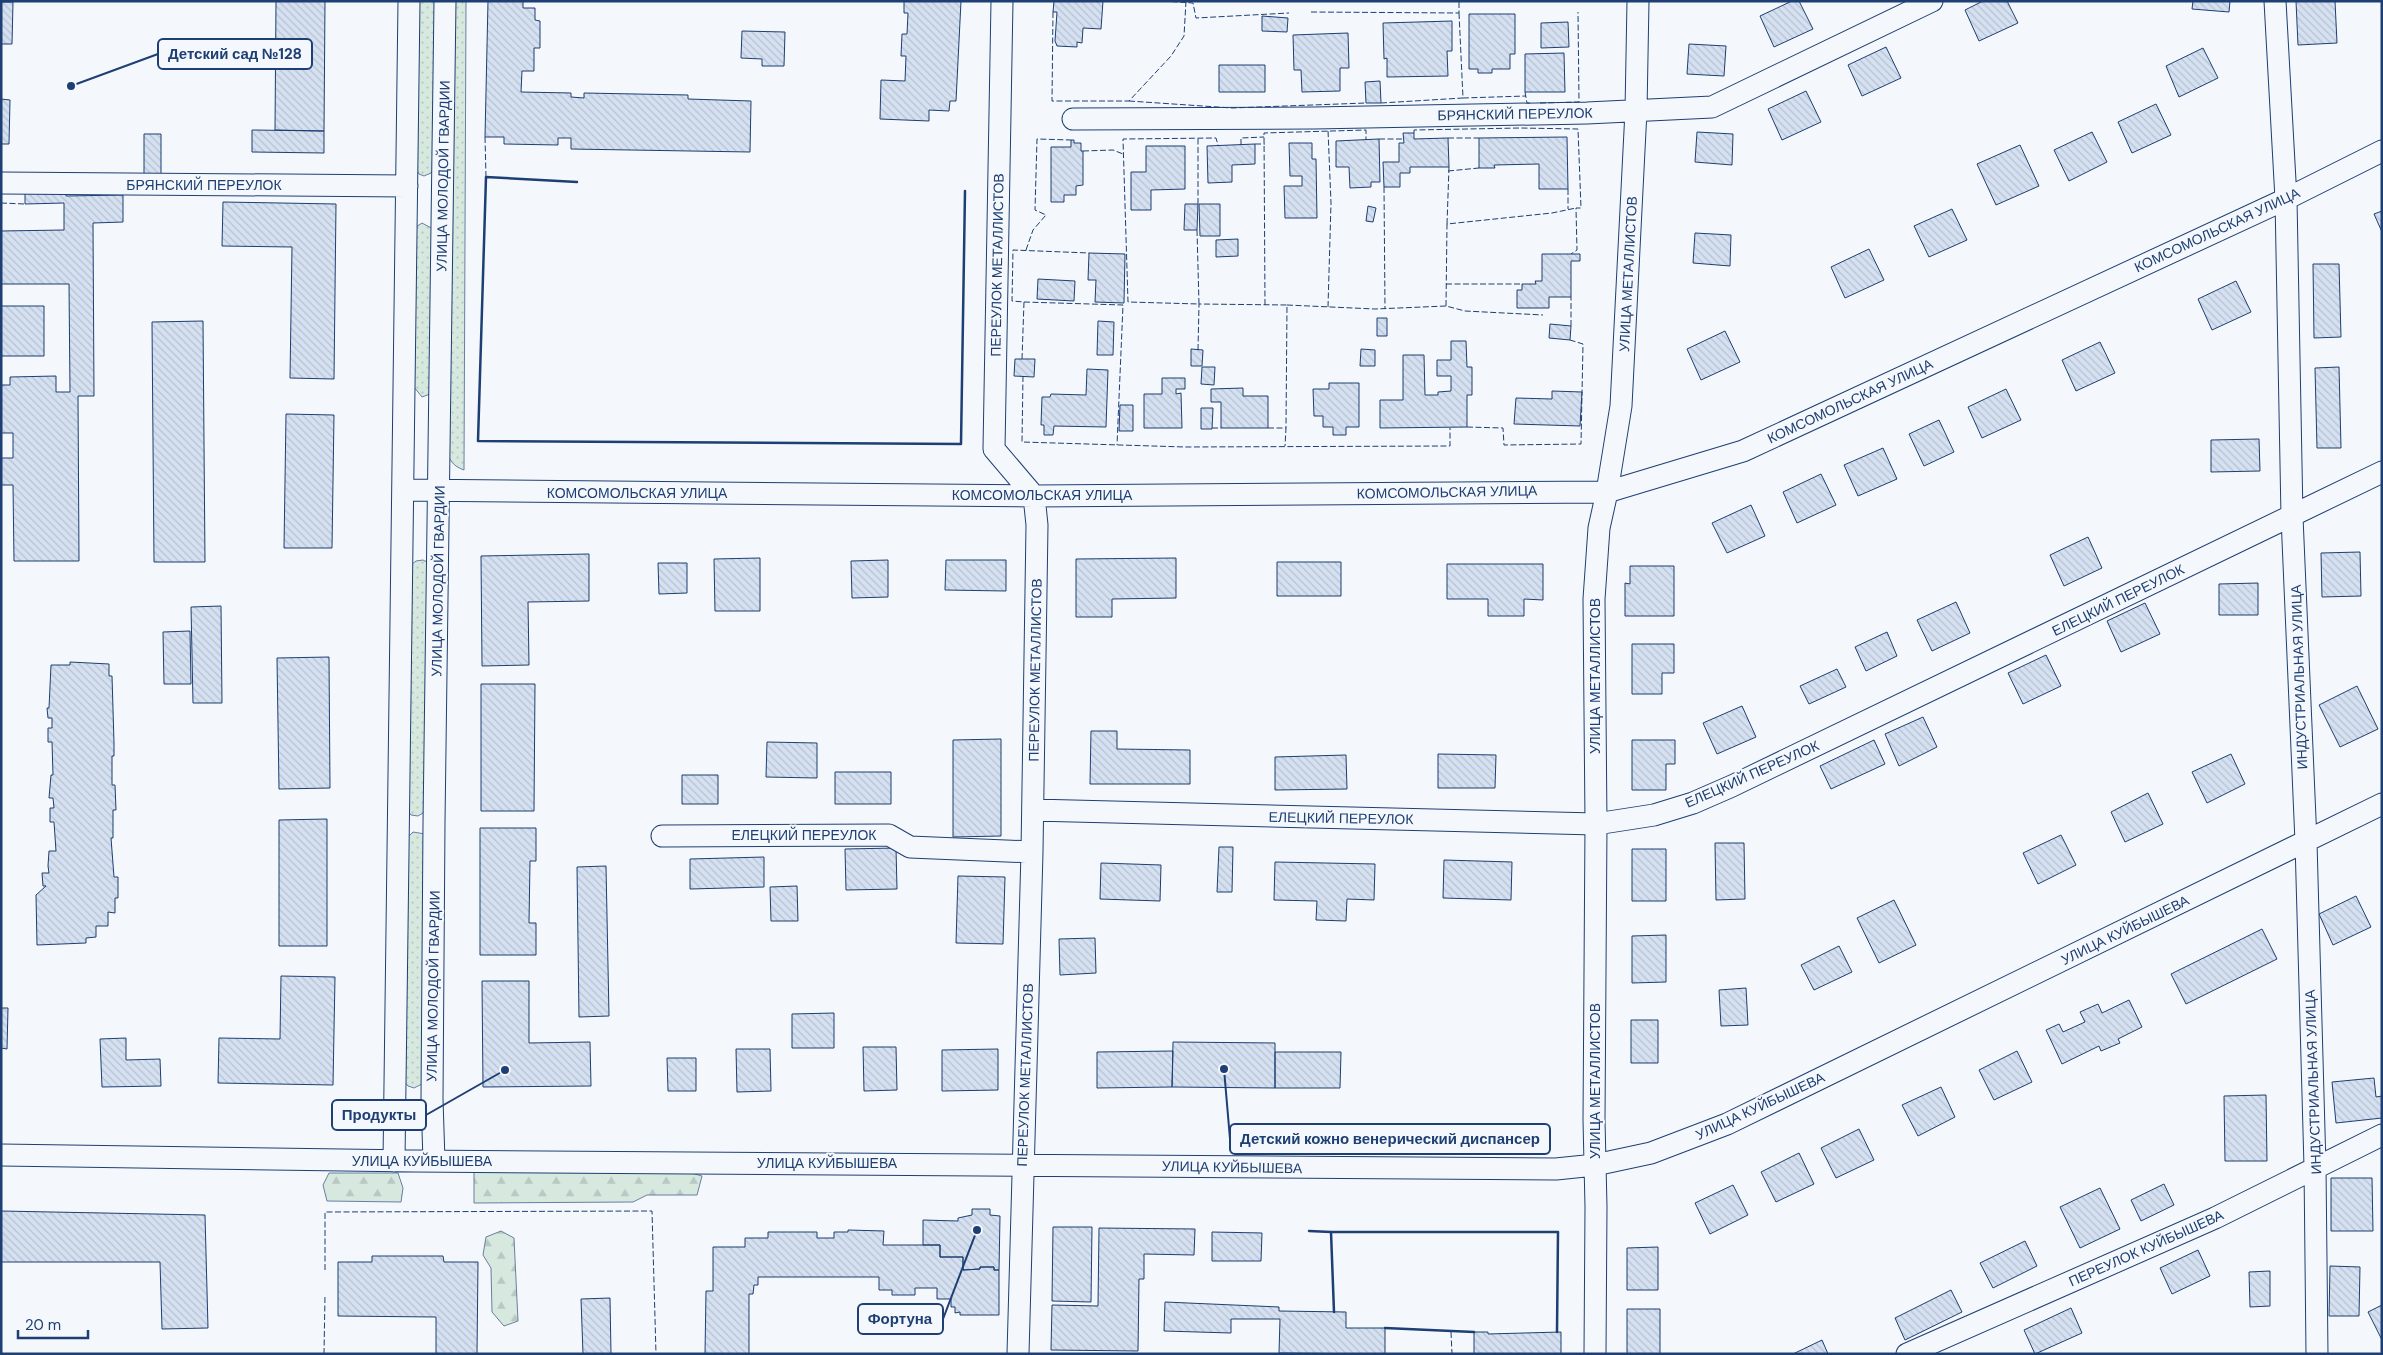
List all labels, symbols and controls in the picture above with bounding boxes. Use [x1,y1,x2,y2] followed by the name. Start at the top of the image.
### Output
[158,39,312,69] callout: Детский сад №128
[168,44,302,64] text: Детский сад №128
[432,80,454,272] street label: УЛИЦА МОЛОДОЙ ГВАРДИИ
[1437,104,1594,124] street label: БРЯНСКИЙ ПЕРЕУЛОК
[986,173,1008,357] street label: ПЕРЕУЛОК МЕТАЛЛИСТОВ
[126,176,282,194] street label: БРЯНСКИЙ ПЕРЕУЛОК
[2131,183,2303,276] street label: КОМСОМОЛЬСКАЯ УЛИЦА
[1615,196,1641,352] street label: УЛИЦА МЕТАЛЛИСТОВ
[1764,354,1936,447] street label: КОМСОМОЛЬСКАЯ УЛИЦА
[1357,481,1538,503] street label: КОМСОМОЛЬСКАЯ УЛИЦА
[547,484,728,502] street label: КОМСОМОЛЬСКАЯ УЛИЦА
[427,485,449,677] street label: УЛИЦА МОЛОДОЙ ГВАРДИИ
[952,486,1133,504] street label: КОМСОМОЛЬСКАЯ УЛИЦА
[2049,560,2188,640] street label: ЕЛЕЦКИЙ ПЕРЕУЛОК
[1024,578,1046,762] street label: ПЕРЕУЛОК МЕТАЛЛИСТОВ
[2287,584,2311,770] street label: ИНДУСТРИАЛЬНАЯ УЛИЦА
[1586,598,1604,754] street label: УЛИЦА МЕТАЛЛИСТОВ
[1682,736,1823,812] street label: ЕЛЕЦКИЙ ПЕРЕУЛОК
[1268,808,1414,828] street label: ЕЛЕЦКИЙ ПЕРЕУЛОК
[732,826,877,844] street label: ЕЛЕЦКИЙ ПЕРЕУЛОК
[422,890,444,1082] street label: УЛИЦА МОЛОДОЙ ГВАРДИИ
[2058,891,2193,969] street label: УЛИЦА КУЙБЫШЕВА
[1013,983,1037,1167] street label: ПЕРЕУЛОК МЕТАЛЛИСТОВ
[2301,989,2325,1175] street label: ИНДУСТРИАЛЬНАЯ УЛИЦА
[1586,1003,1604,1159] street label: УЛИЦА МЕТАЛЛИСТОВ
[1693,1068,1828,1144] street label: УЛИЦА КУЙБЫШЕВА
[332,1100,426,1130] callout: Продукты
[342,1105,416,1125] text: Продукты
[1230,1124,1550,1154] callout: Детский кожно венерический диспансер
[1240,1129,1540,1149] text: Детский кожно венерический диспансер
[352,1152,493,1170] street label: УЛИЦА КУЙБЫШЕВА
[757,1154,898,1172] street label: УЛИЦА КУЙБЫШЕВА
[1162,1157,1303,1177] street label: УЛИЦА КУЙБЫШЕВА
[2066,1205,2227,1290] street label: ПЕРЕУЛОК КУЙБЫШЕВА
[858,1304,943,1334] callout: Фортуна
[18,1308,88,1340] scale bar
[868,1309,933,1329] text: Фортуна
[25,1315,61,1335] text: 20 m

